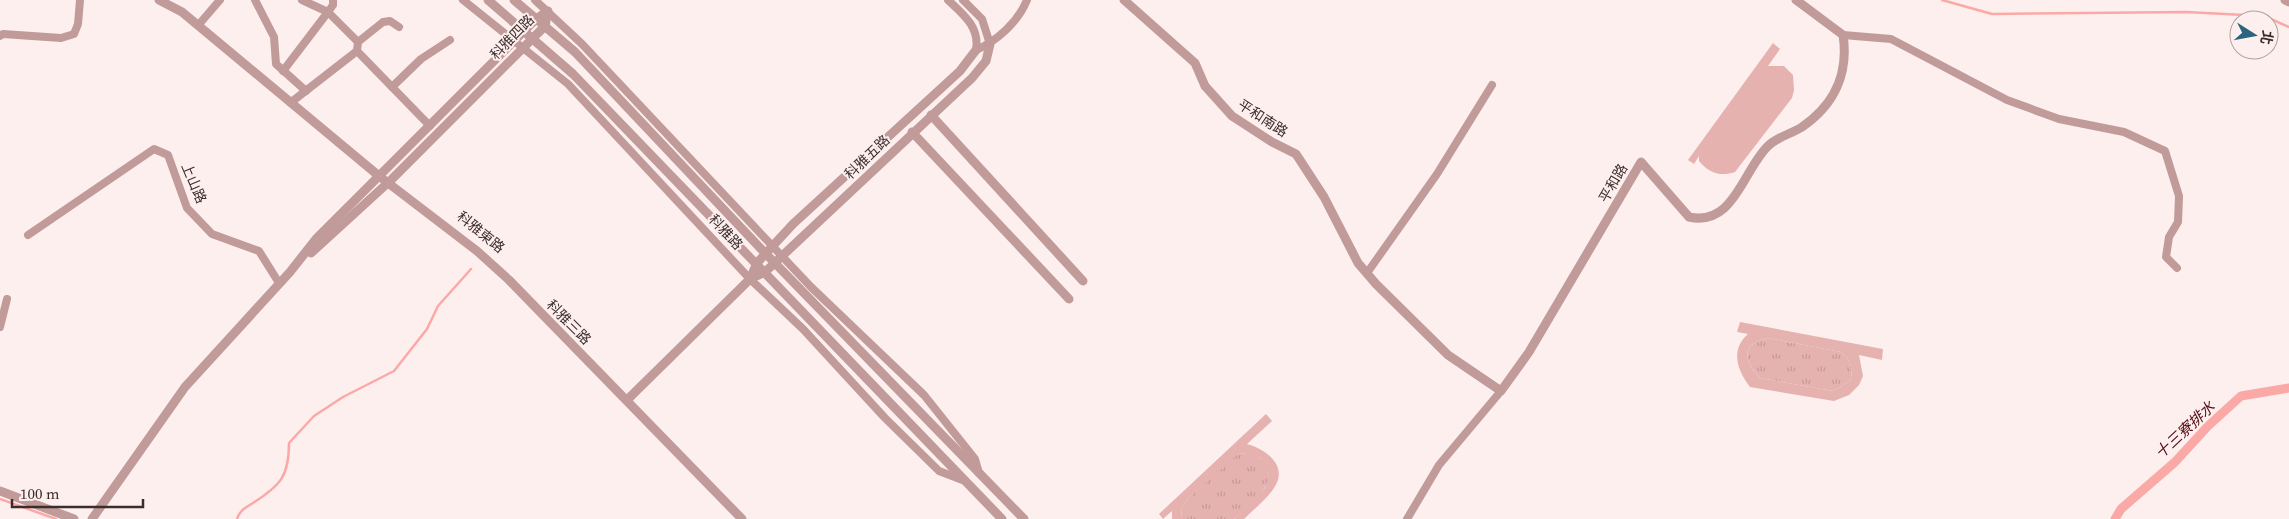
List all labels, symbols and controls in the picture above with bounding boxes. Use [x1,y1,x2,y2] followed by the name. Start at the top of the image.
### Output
[485,10,539,64] street label: 科雅四路
[2229,10,2279,60] north arrow
[2256,29,2278,46] text: 北
[1234,94,1292,142] street label: 平和南路
[840,130,894,184] street label: 科雅五路
[177,160,211,206] street label: 上山路
[1594,160,1632,206] street label: 平和路
[453,207,509,257] street label: 科雅東路
[704,210,748,254] street label: 科雅路
[542,295,596,349] street label: 科雅三路
[2150,396,2220,463] water label: 十三寮排水
[12,476,144,508] scale bar
[20,483,60,504] text: 100 m

